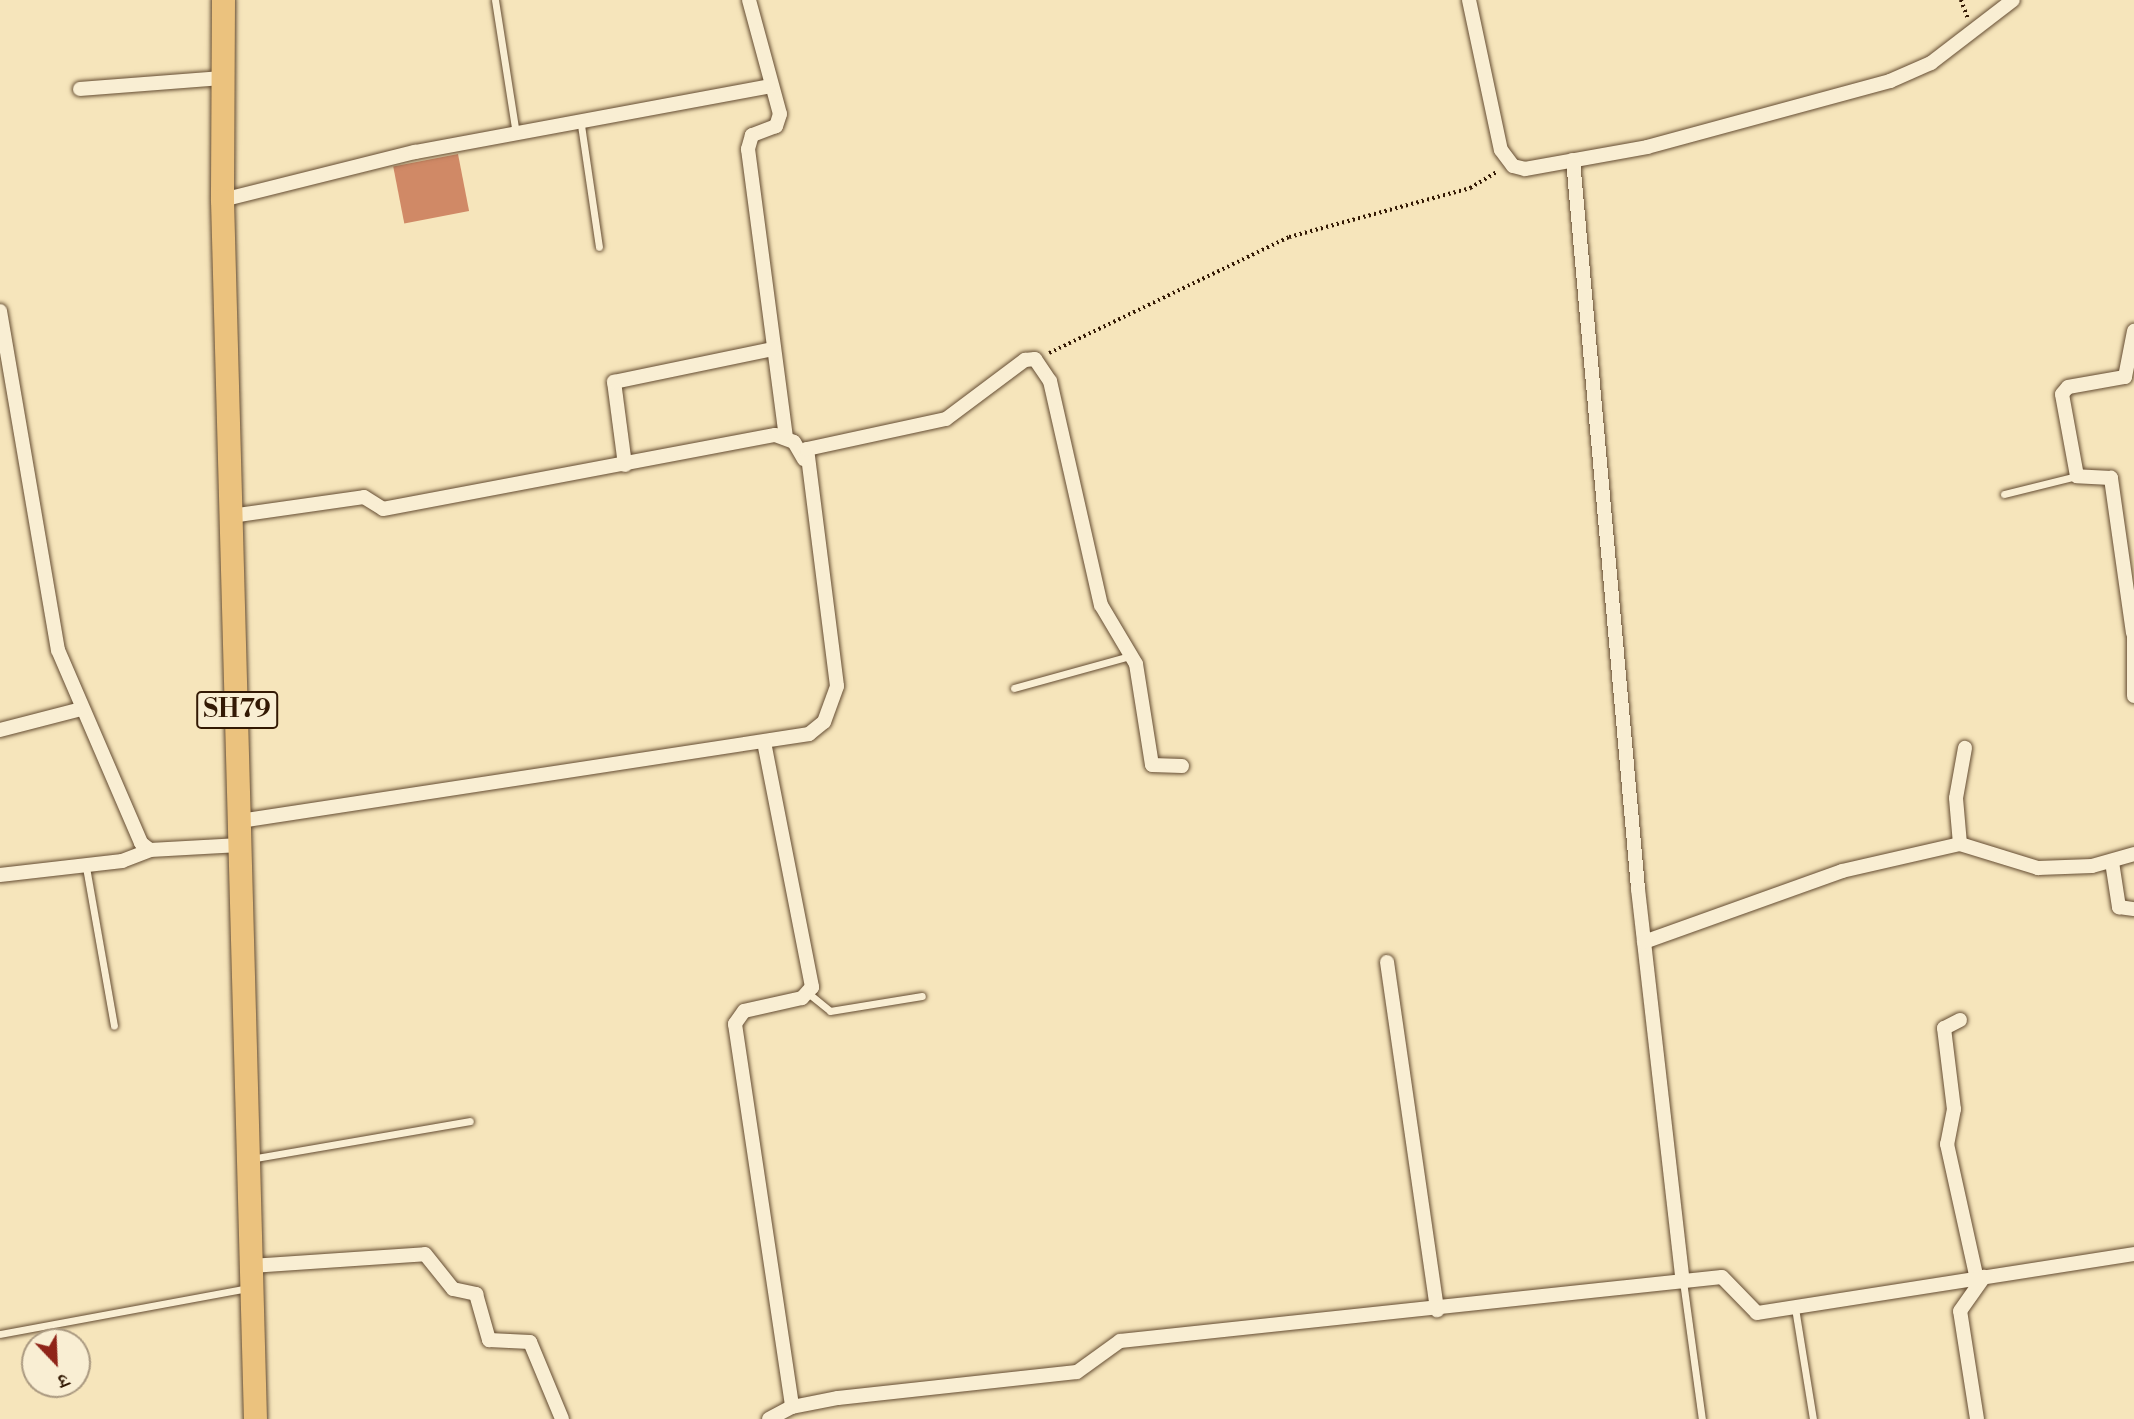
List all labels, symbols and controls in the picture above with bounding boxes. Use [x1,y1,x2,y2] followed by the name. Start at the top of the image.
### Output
[195,688,279,732] road number: SH79
[21,1328,91,1398] north arrow
[54,1368,73,1393] text: उ

